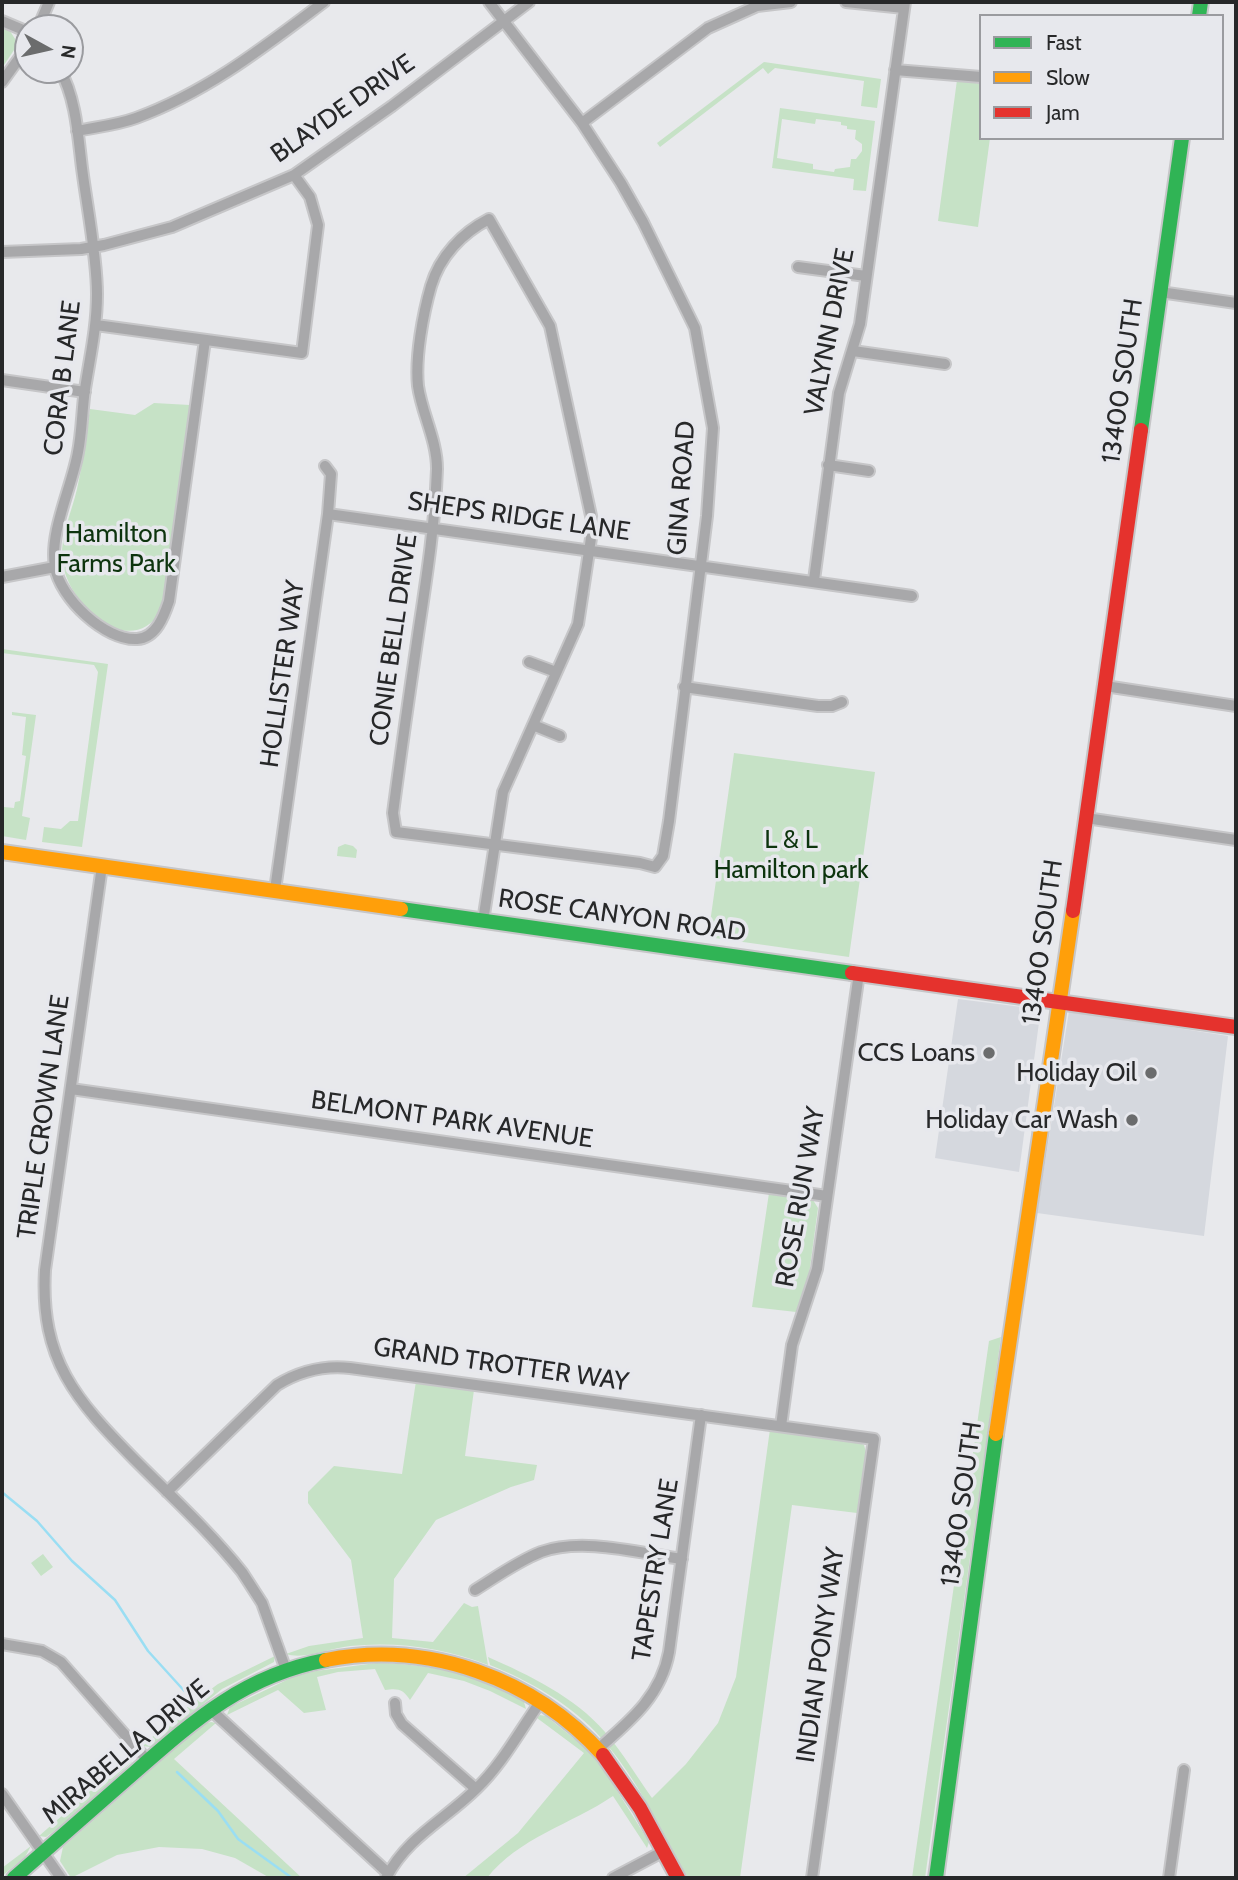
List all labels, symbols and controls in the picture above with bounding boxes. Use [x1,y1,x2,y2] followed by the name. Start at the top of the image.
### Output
[14,14,84,84] north arrow
[979,14,1224,140] legend
[1046,30,1082,55] text: Fast
[56,43,81,60] text: N
[265,48,421,170] street label: BLAYDE DRIVE
[1046,65,1090,90] text: Slow
[1046,100,1080,125] text: Jam
[798,246,862,418] street label: VALYNN DRIVE
[1096,297,1150,465] street label: 13400 SOUTH
[38,299,88,457] street label: CORA B LANE
[662,420,702,556] street label: GINA ROAD
[406,486,632,548] street label: SHEPS RIDGE LANE
[56,518,176,580] park label: Hamilton Farms Park
[364,532,424,748] street label: CONIE BELL DRIVE
[254,578,312,770] street label: HOLLISTER WAY
[713,824,869,886] park label: L & L Hamilton park
[1016,858,1070,1026] street label: 13400 SOUTH
[496,883,748,949] street label: ROSE CANYON ROAD
[11,993,77,1241] street label: TRIPLE CROWN LANE
[857,1037,975,1069] place label: CCS Loans
[981,1045,997,1061] marker: CCS Loans
[1016,1057,1137,1089] place label: Holiday Oil
[1143,1065,1159,1081] marker: Holiday Oil
[309,1085,595,1155] street label: BELMONT PARK AVENUE
[770,1104,832,1290] street label: ROSE RUN WAY
[925,1104,1118,1136] place label: Holiday Car Wash
[1124,1112,1140,1128] marker: Holiday Car Wash
[371,1332,631,1398] street label: GRAND TROTTER WAY
[935,1420,989,1588] street label: 13400 SOUTH
[626,1476,686,1664] street label: TAPESTRY LANE
[790,1545,852,1765] street label: INDIAN PONY WAY
[36,1673,216,1831] street label: MIRABELLA DRIVE

